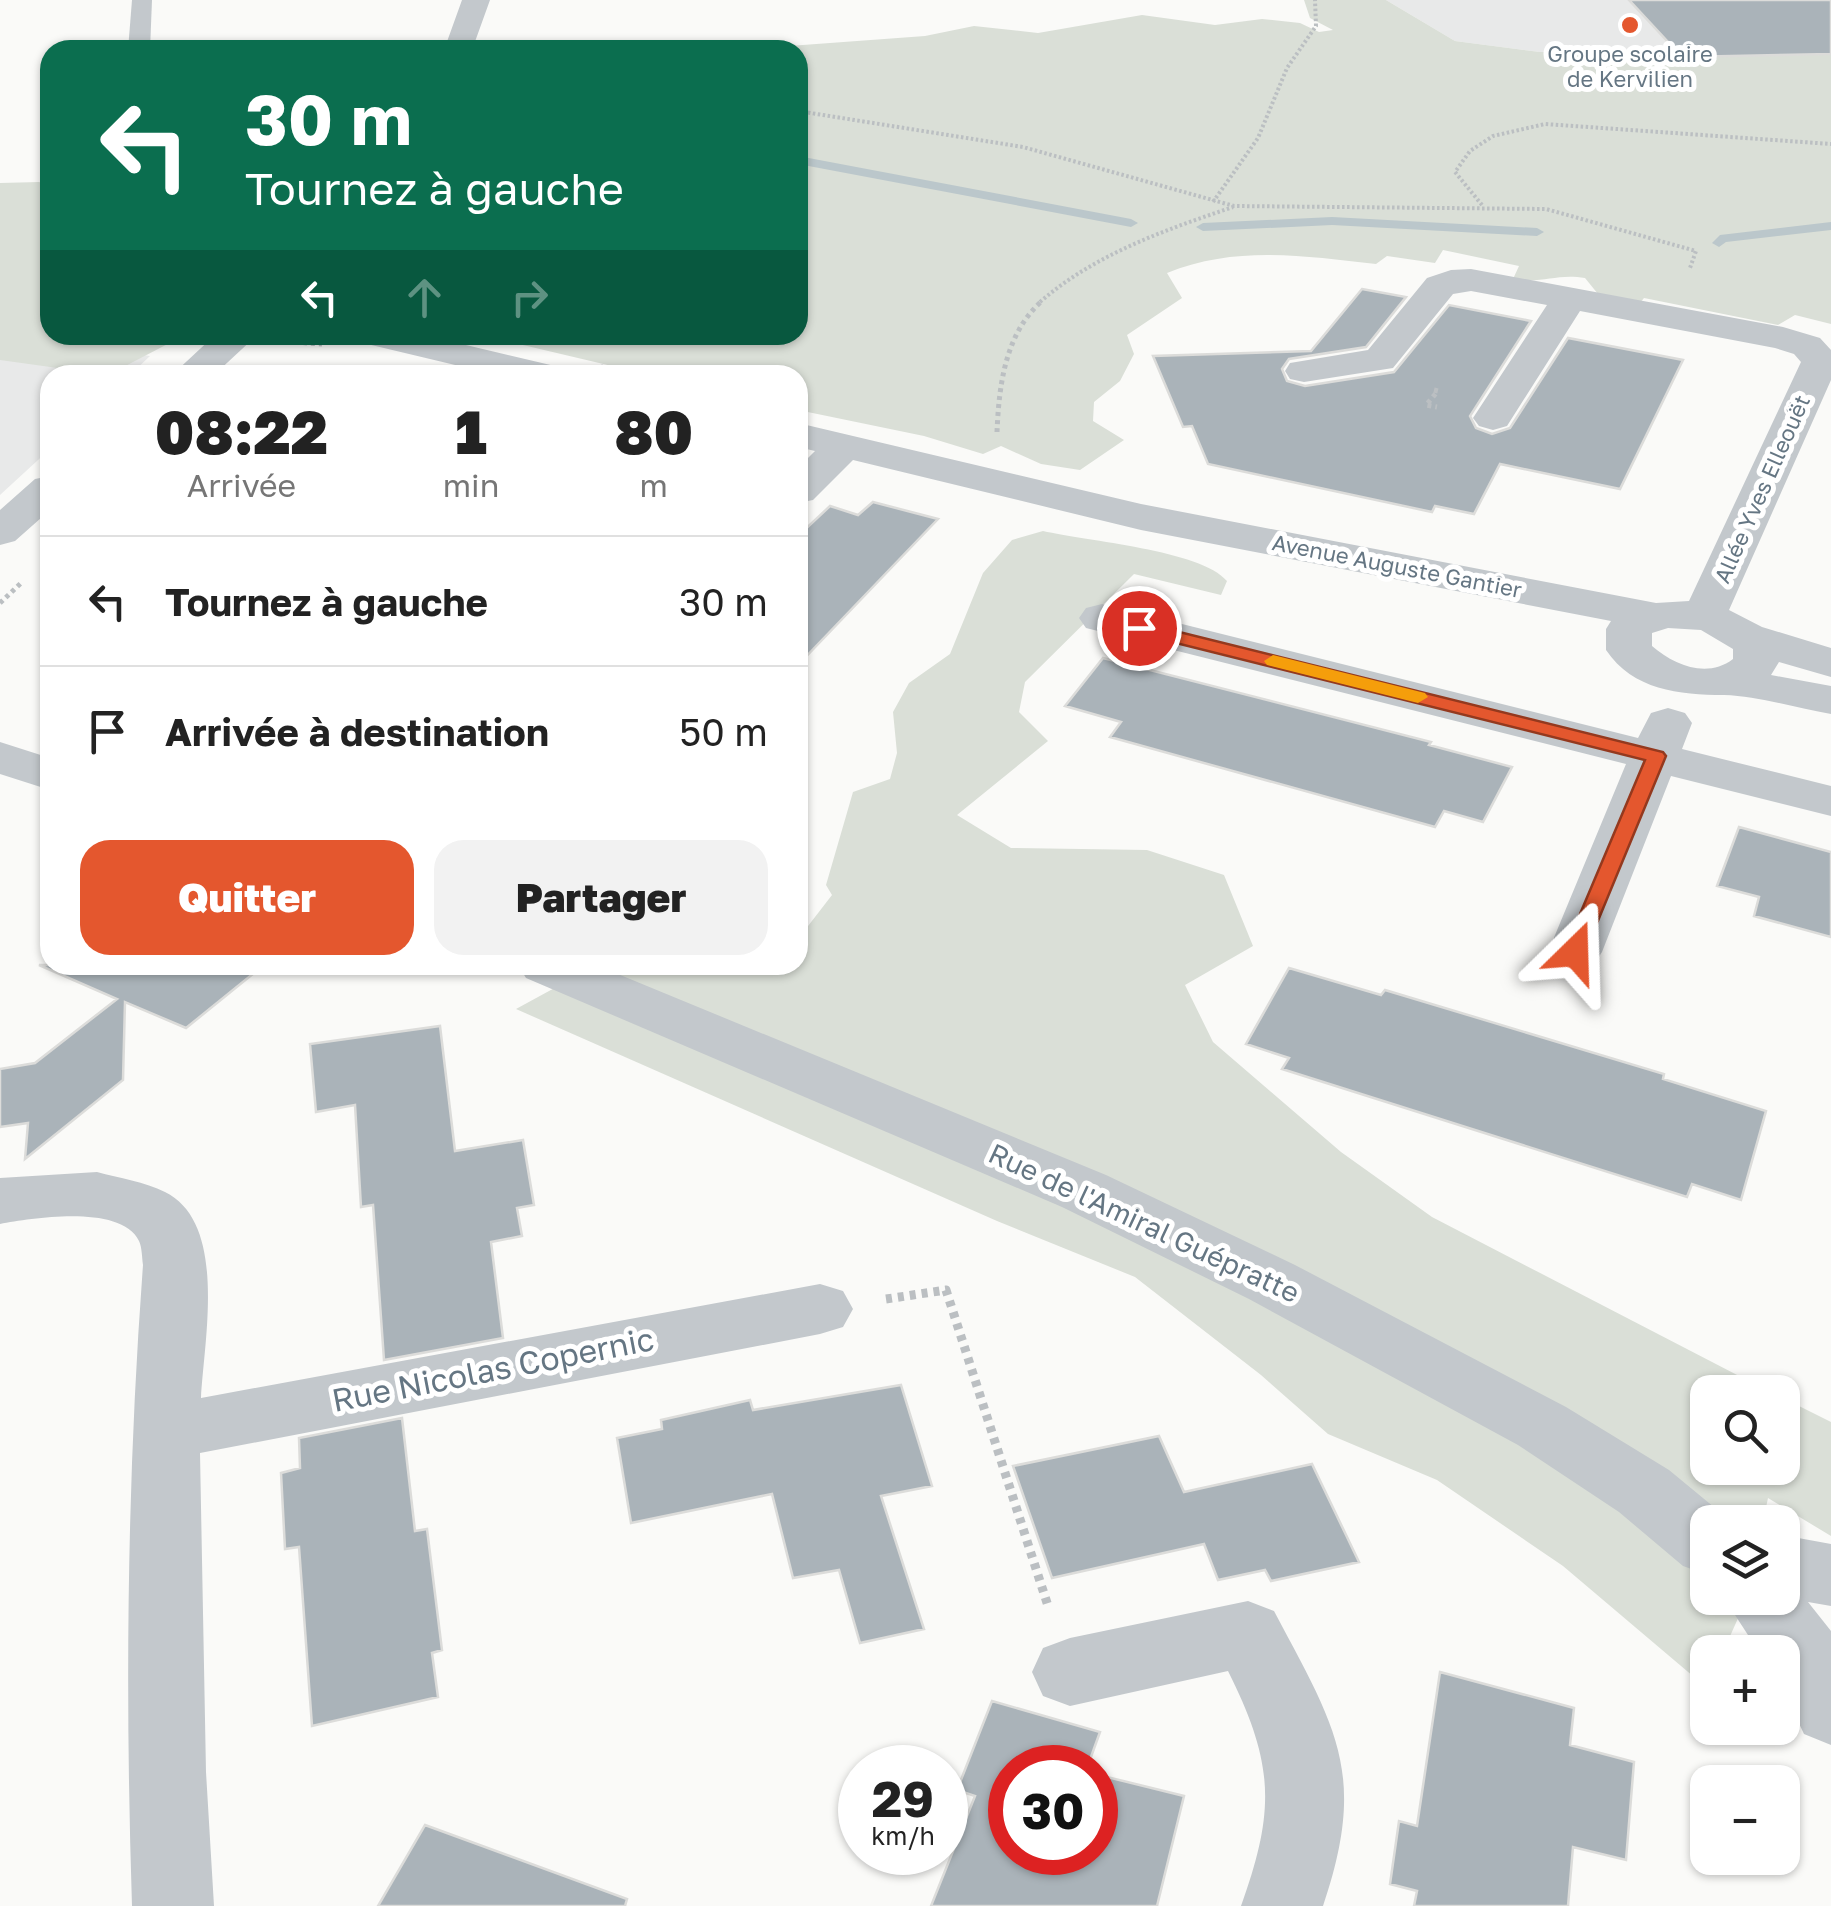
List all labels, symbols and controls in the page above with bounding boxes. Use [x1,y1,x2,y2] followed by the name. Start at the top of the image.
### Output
[1619,14,1641,36] marker: Groupe scolaire de Kervilien
[1547,40,1713,92] place label: Groupe scolaire de Kervilien
[245,76,412,160] text: 30 m
[80,80,210,210] icon: left
[245,161,624,215] text: Tournez à gauche
[292,270,347,325] icon: left
[397,270,452,325] icon: ahead
[502,270,557,325] icon: right
[1708,391,1815,587] street label: Allée Yves Elleouët
[155,395,328,467] text: 08:22
[455,395,487,467] text: 1
[614,395,693,467] text: 80
[187,466,296,504] text: Arrivée
[443,466,499,504] text: min
[640,466,668,504] text: m
[1270,528,1525,603] street label: Avenue Auguste Gantier
[80,574,135,629] icon: left
[165,579,488,624] text: Tournez à gauche
[679,579,768,624] text: 30 m
[1097,586,1182,671] pin
[1112,601,1167,656] icon: arrive
[80,704,135,759] icon: arrive
[165,709,549,754] text: Arrivée à destination
[679,709,768,754] text: 50 m
[80,840,414,955] button: Quitter
[434,840,768,955] button: Partager
[1523,900,1627,1004] position arrow
[984,1136,1305,1309] street label: Rue de l'Amiral Guépratte
[329,1319,657,1419] street label: Rue Nicolas Copernic
[1690,1375,1800,1875] map controls
[1690,1375,1800,1485] button: search
[1690,1505,1800,1615] button: layers
[1690,1635,1800,1745] button: +
[988,1745,1118,1875] speed limit sign: 30
[1690,1765,1800,1875] button: −
[872,1768,934,1828] text: 29
[871,1820,935,1851] text: km/h

